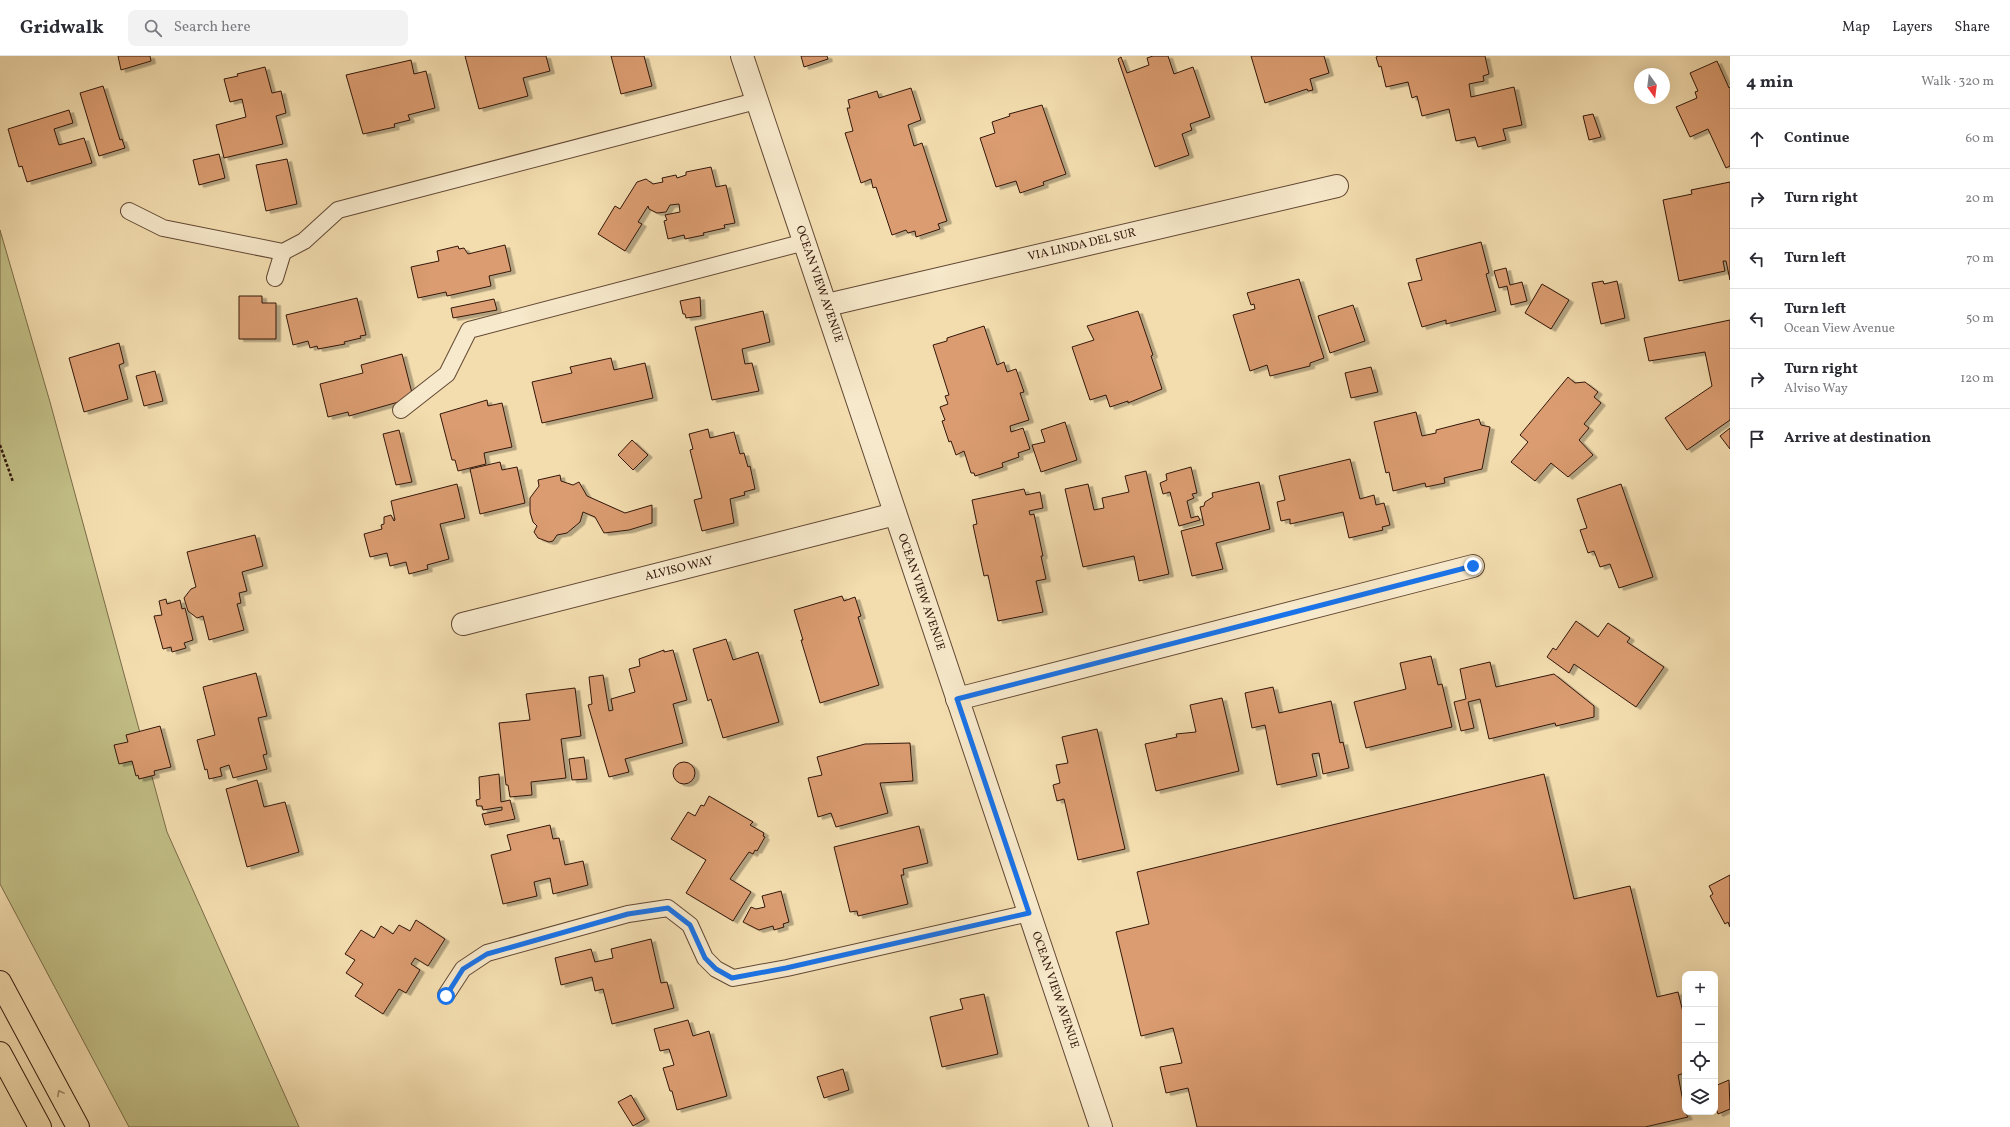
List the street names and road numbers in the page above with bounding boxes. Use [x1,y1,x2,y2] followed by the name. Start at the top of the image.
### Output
[791,223,847,345] street label: OCEAN VIEW AVENUE
[1026,225,1138,265] street label: VIA LINDA DEL SUR
[893,531,949,653] street label: OCEAN VIEW AVENUE
[643,553,715,585] street label: ALVISO WAY
[1027,929,1083,1051] street label: OCEAN VIEW AVENUE

